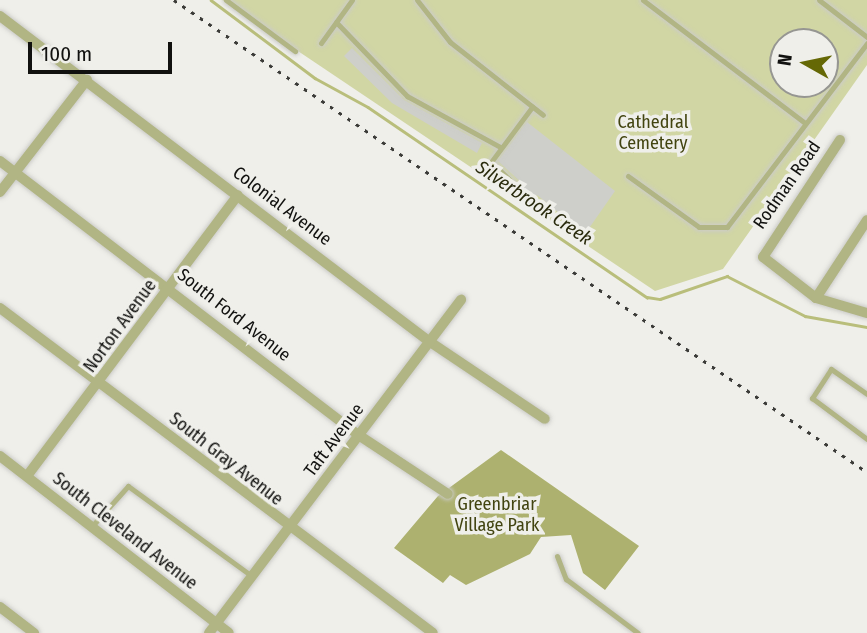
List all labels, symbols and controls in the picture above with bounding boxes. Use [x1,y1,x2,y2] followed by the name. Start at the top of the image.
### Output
[32,28,175,72] scale bar
[769,28,839,98] north arrow
[41,41,92,67] text: 100 m
[772,53,797,67] text: N
[618,112,688,154] park label: Cathedral Cemetery
[749,137,825,233] street label: Rodman Road
[472,156,596,250] water label: Silverbrook Creek
[228,162,336,250] street label: Colonial Avenue
[173,264,295,366] street label: South Ford Avenue
[79,275,161,377] street label: Norton Avenue
[300,399,368,481] street label: Taft Avenue
[165,408,287,510] street label: South Gray Avenue
[48,468,202,594] street label: South Cleveland Avenue
[454,494,540,536] park label: Greenbriar Village Park

